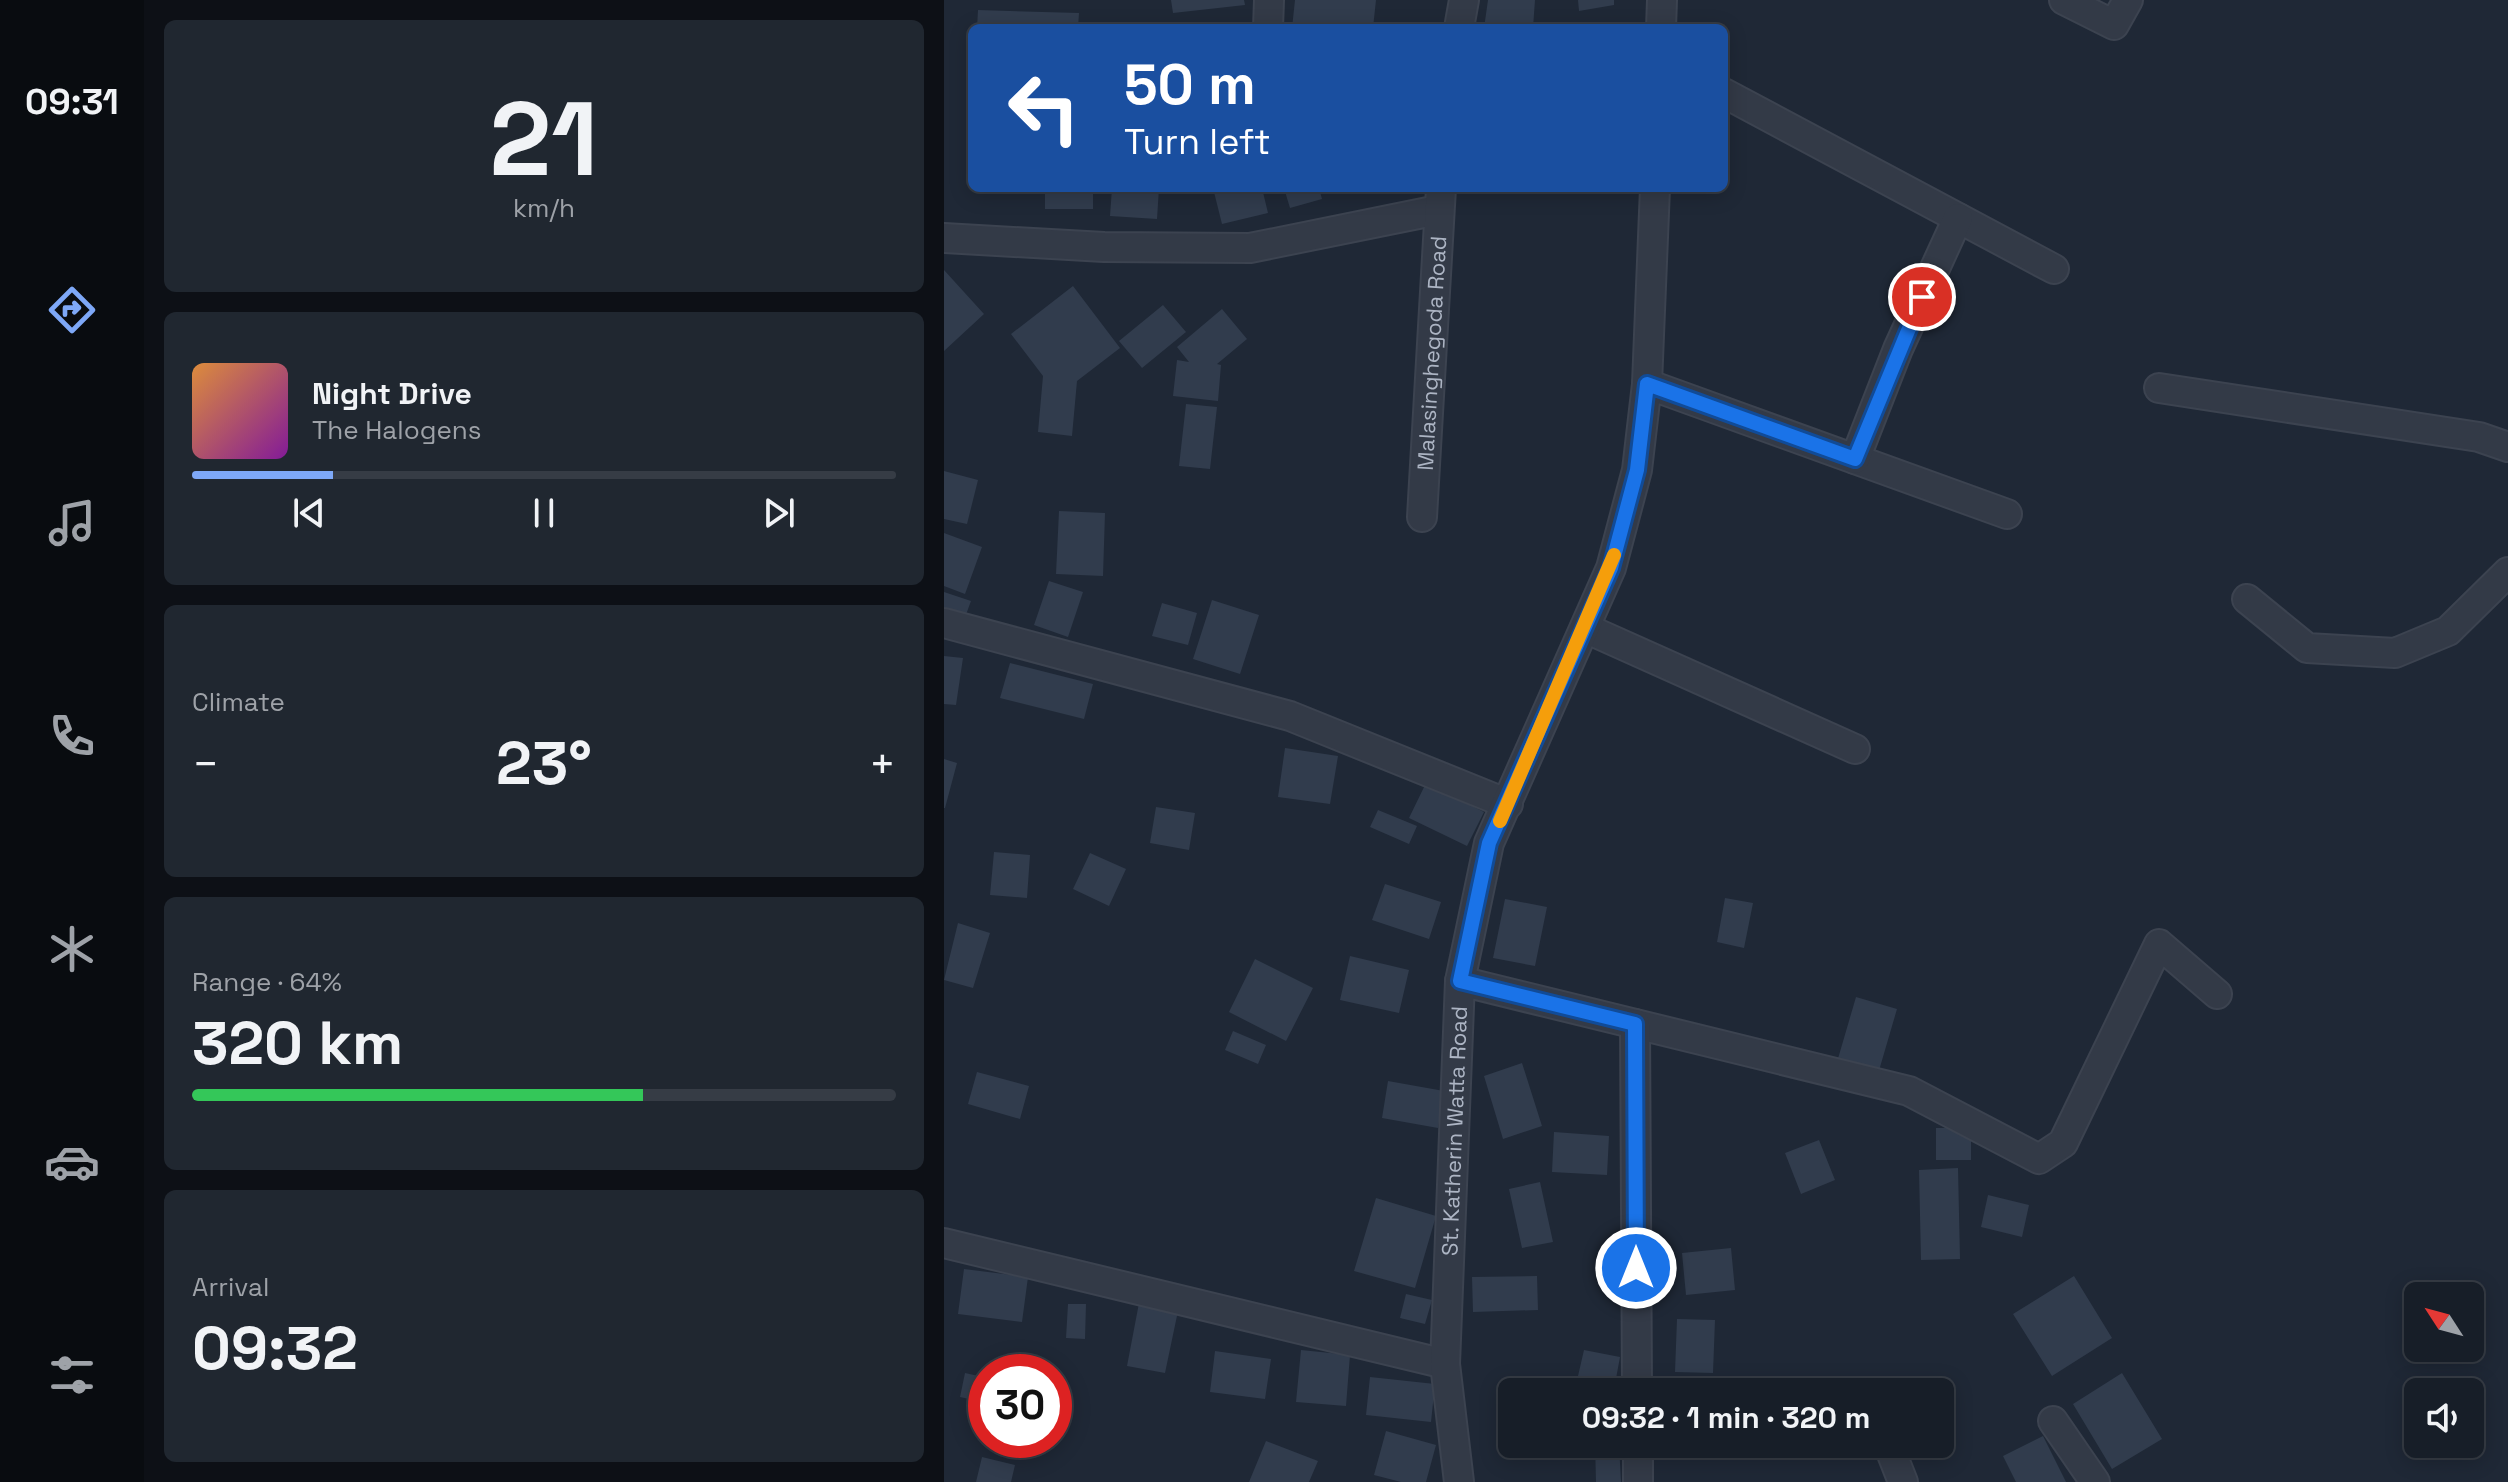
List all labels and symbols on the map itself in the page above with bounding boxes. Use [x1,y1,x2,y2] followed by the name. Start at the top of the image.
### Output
[1411,235,1452,471] street label: Malasinghegoda Road
[1888,263,1956,331] pin
[1435,1006,1473,1257] street label: St. Katherin Watta Road
[1594,1226,1678,1310] position arrow
[2404,1282,2484,1362] north arrow
[968,1354,1072,1458] speed limit sign: 30

